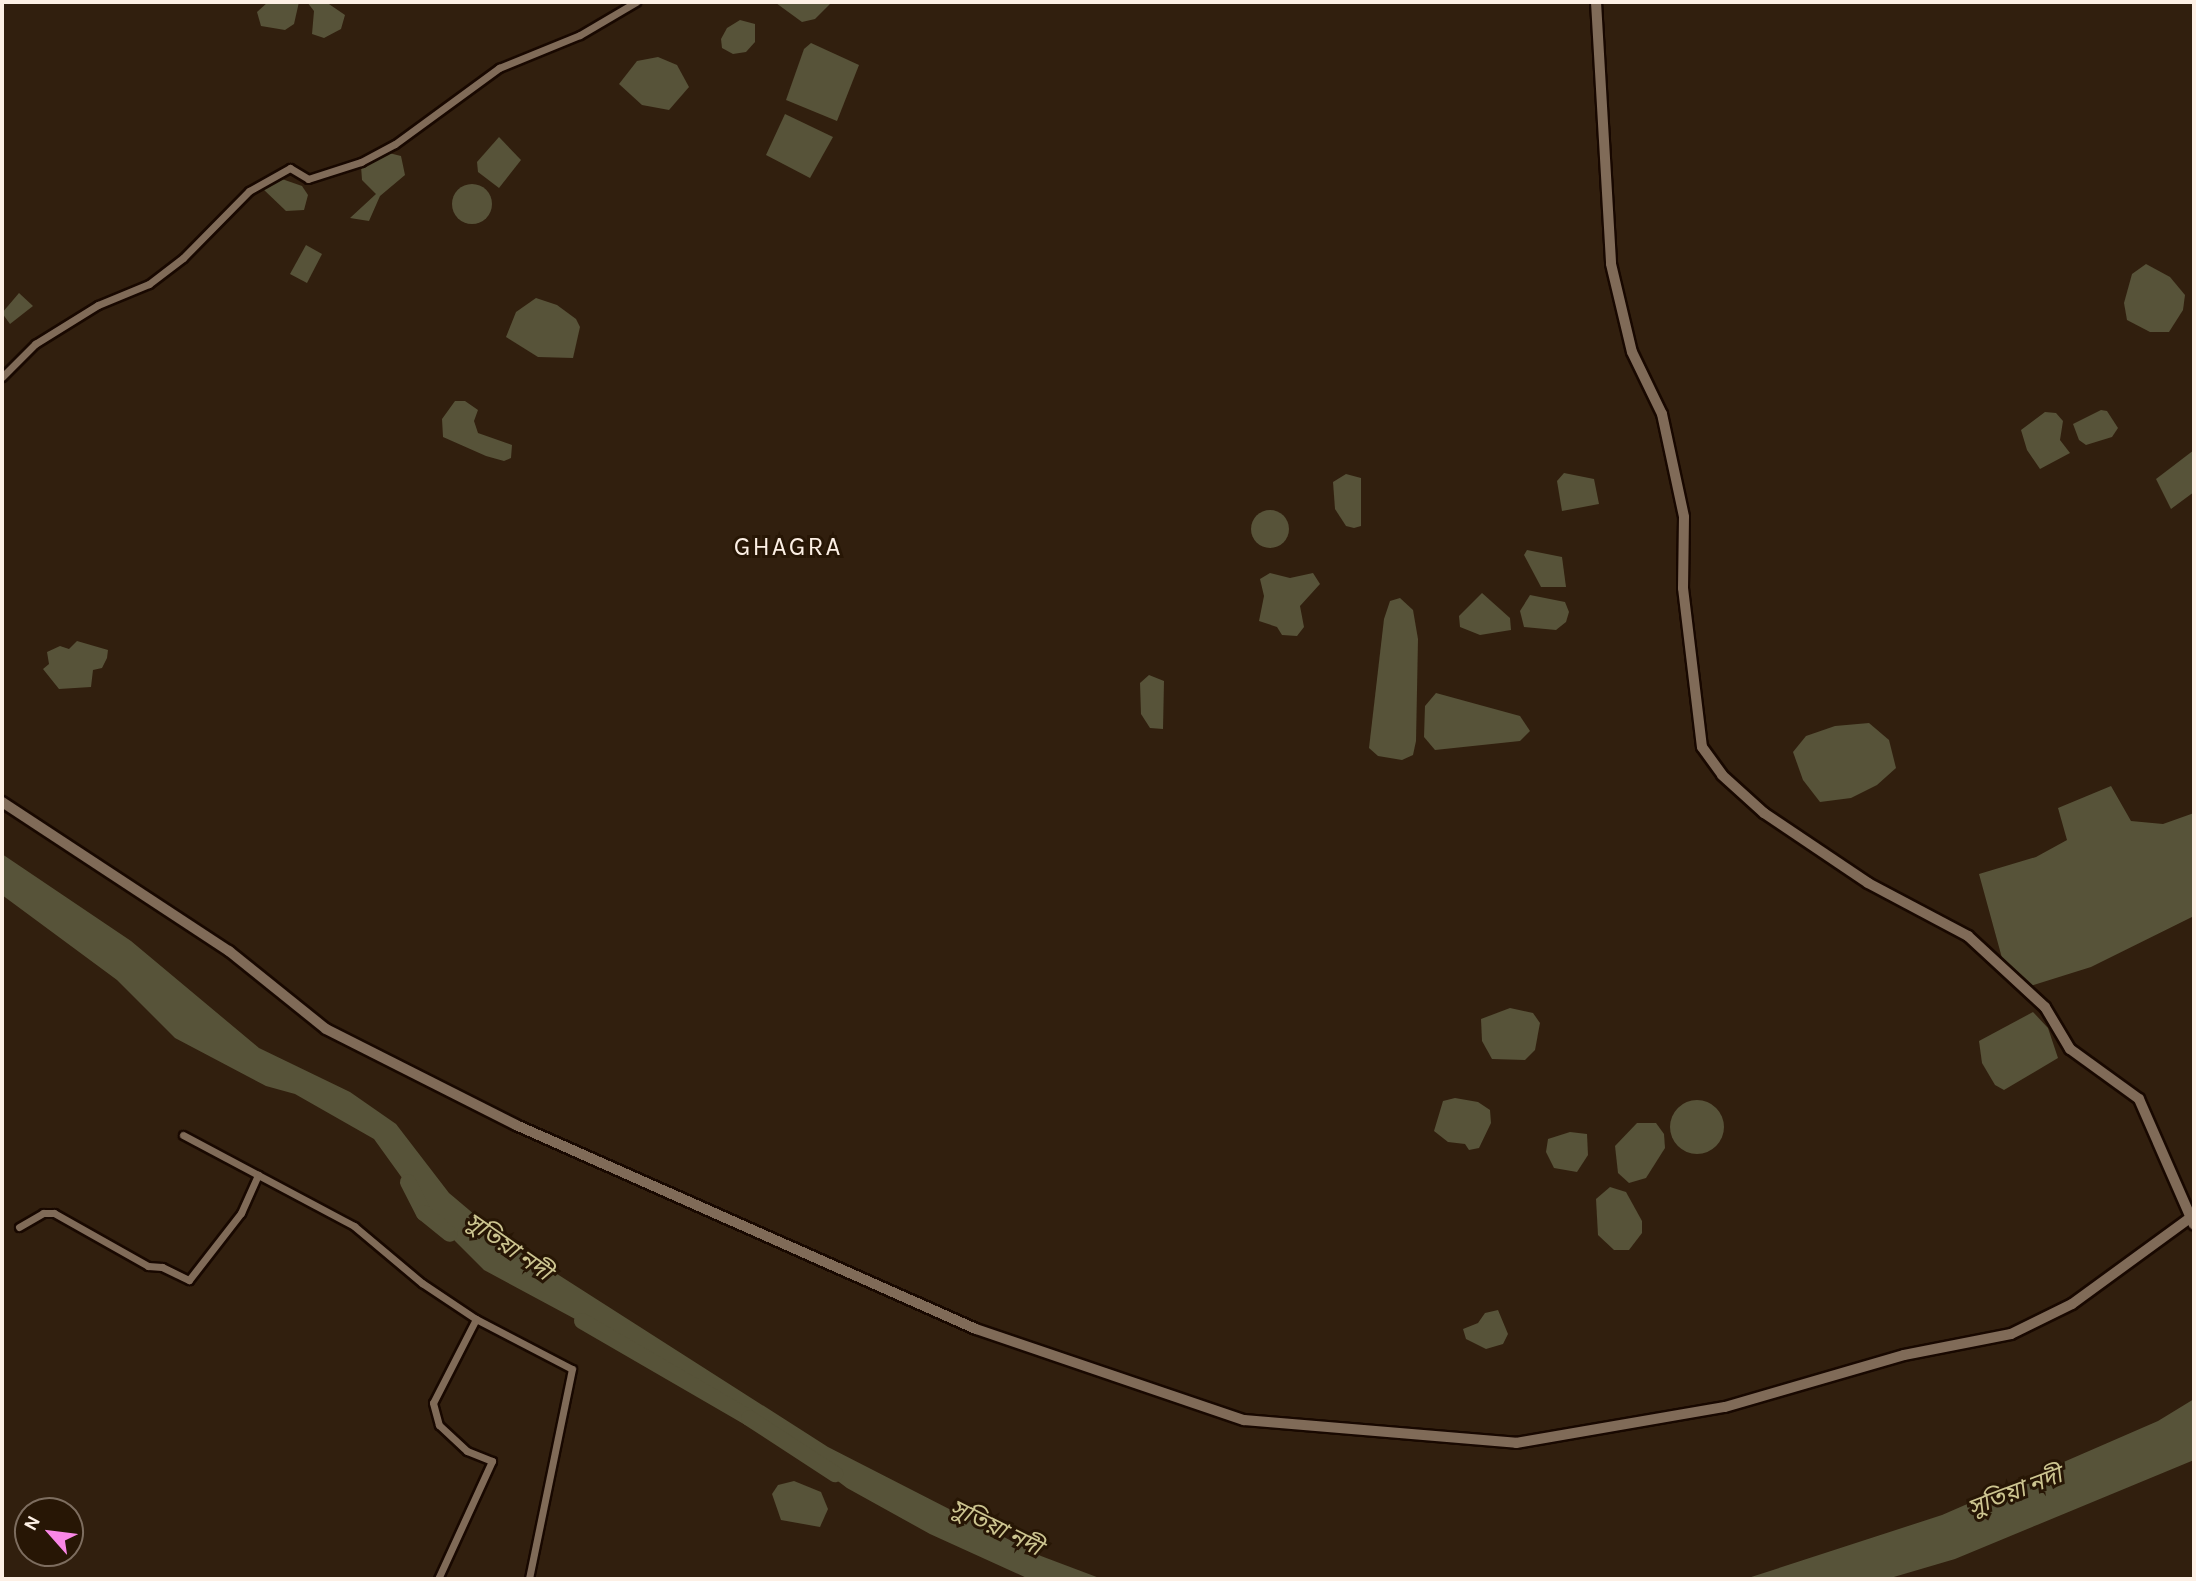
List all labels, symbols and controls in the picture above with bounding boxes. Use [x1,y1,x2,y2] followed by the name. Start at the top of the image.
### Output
[734,531,842,563] district label: GHAGRA
[459,1207,557,1287] water label: সুতিয়া নদী
[1964,1461,2066,1523] water label: সুতিয়া নদী
[945,1493,1047,1563] water label: সুতিয়া নদী
[14,1497,84,1567] north arrow
[19,1512,45,1534] text: N

